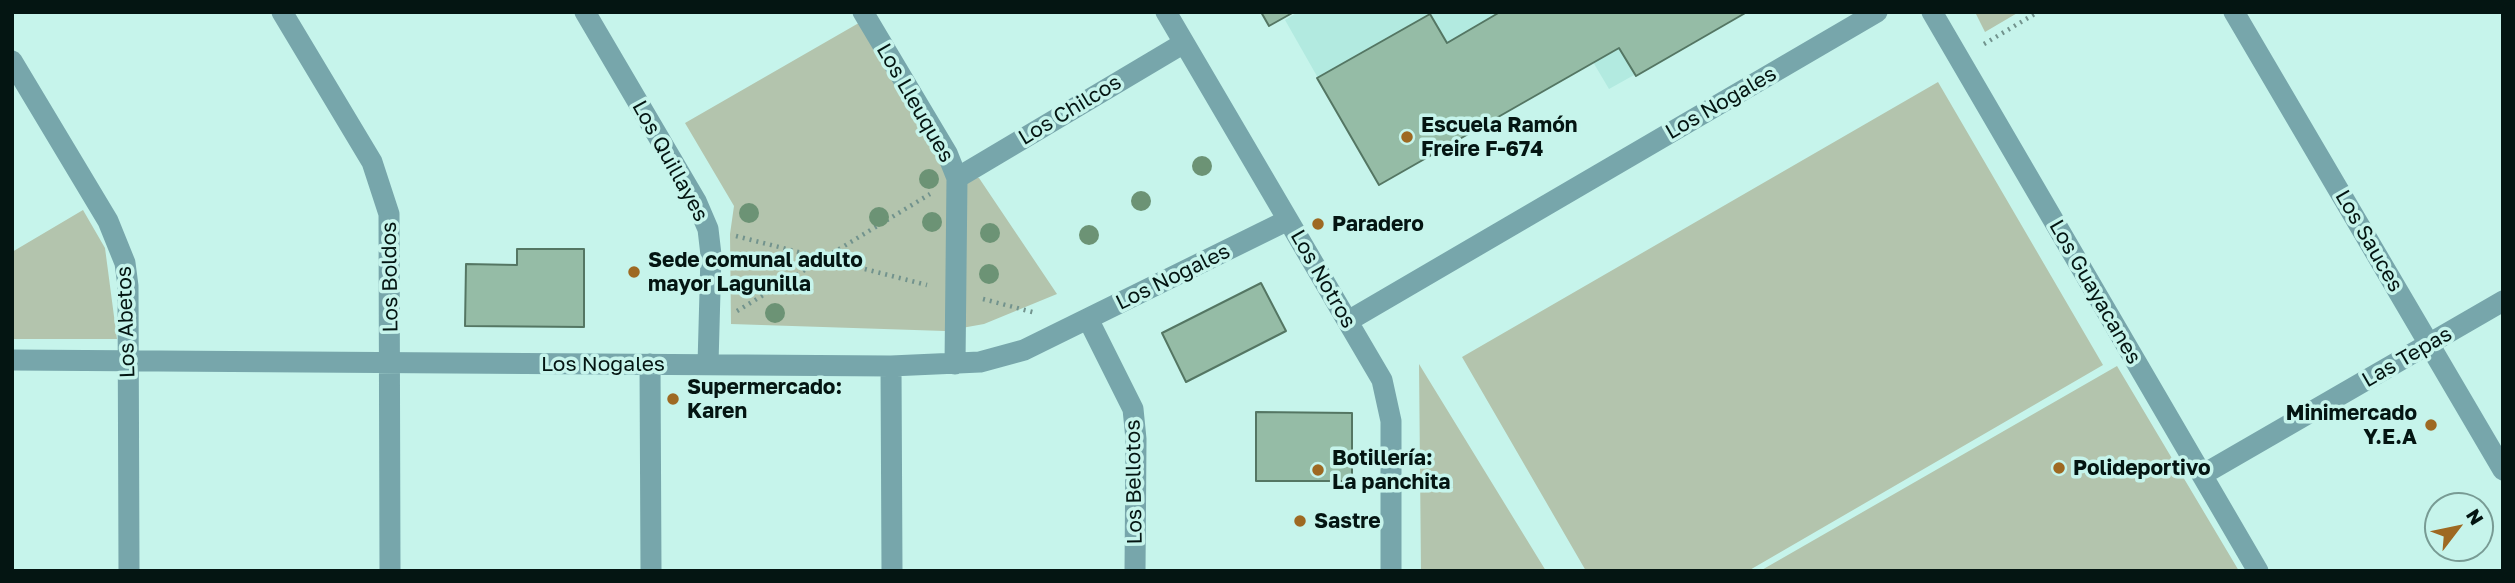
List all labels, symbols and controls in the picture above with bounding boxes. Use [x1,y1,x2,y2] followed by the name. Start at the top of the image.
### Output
[871,39,959,167] street label: Los Lleuques
[1661,61,1781,145] street label: Los Nogales
[1014,70,1126,150] street label: Los Chilcos
[626,96,714,226] street label: Los Quillayes
[1421,112,1577,162] place label: Escuela Ramón Freire F-674
[1399,129,1415,145] marker: Escuela Ramón Freire F-674
[2330,186,2408,296] street label: Los Sauces
[1332,211,1424,237] place label: Paradero
[2044,215,2146,369] street label: Los Guayacanes
[1310,216,1326,232] marker: Paradero
[376,222,404,332] street label: Los Boldos
[1285,225,1361,333] street label: Los Notros
[1112,239,1234,315] street label: Los Nogales
[648,247,863,297] place label: Sede comunal adulto mayor Lagunilla
[626,264,642,280] marker: Sede comunal adulto mayor Lagunilla
[111,266,141,378] street label: Los Abetos
[2358,321,2456,393] street label: Las Tepas
[541,351,665,377] street label: Los Nogales
[687,374,842,424] place label: Supermercado: Karen
[665,391,681,407] marker: Supermercado: Karen
[2286,400,2417,450] place label: Minimercado Y.E.A
[2423,417,2439,433] marker: Minimercado Y.E.A
[1120,419,1148,545] street label: Los Bellotos
[1332,445,1451,495] place label: Botillería: La panchita
[2073,455,2211,481] place label: Polideportivo
[2051,460,2067,476] marker: Polideportivo
[1310,462,1326,478] marker: Botillería: La panchita
[2424,492,2494,562] north arrow
[2462,504,2489,529] text: N
[1314,508,1381,534] place label: Sastre
[1292,513,1308,529] marker: Sastre

